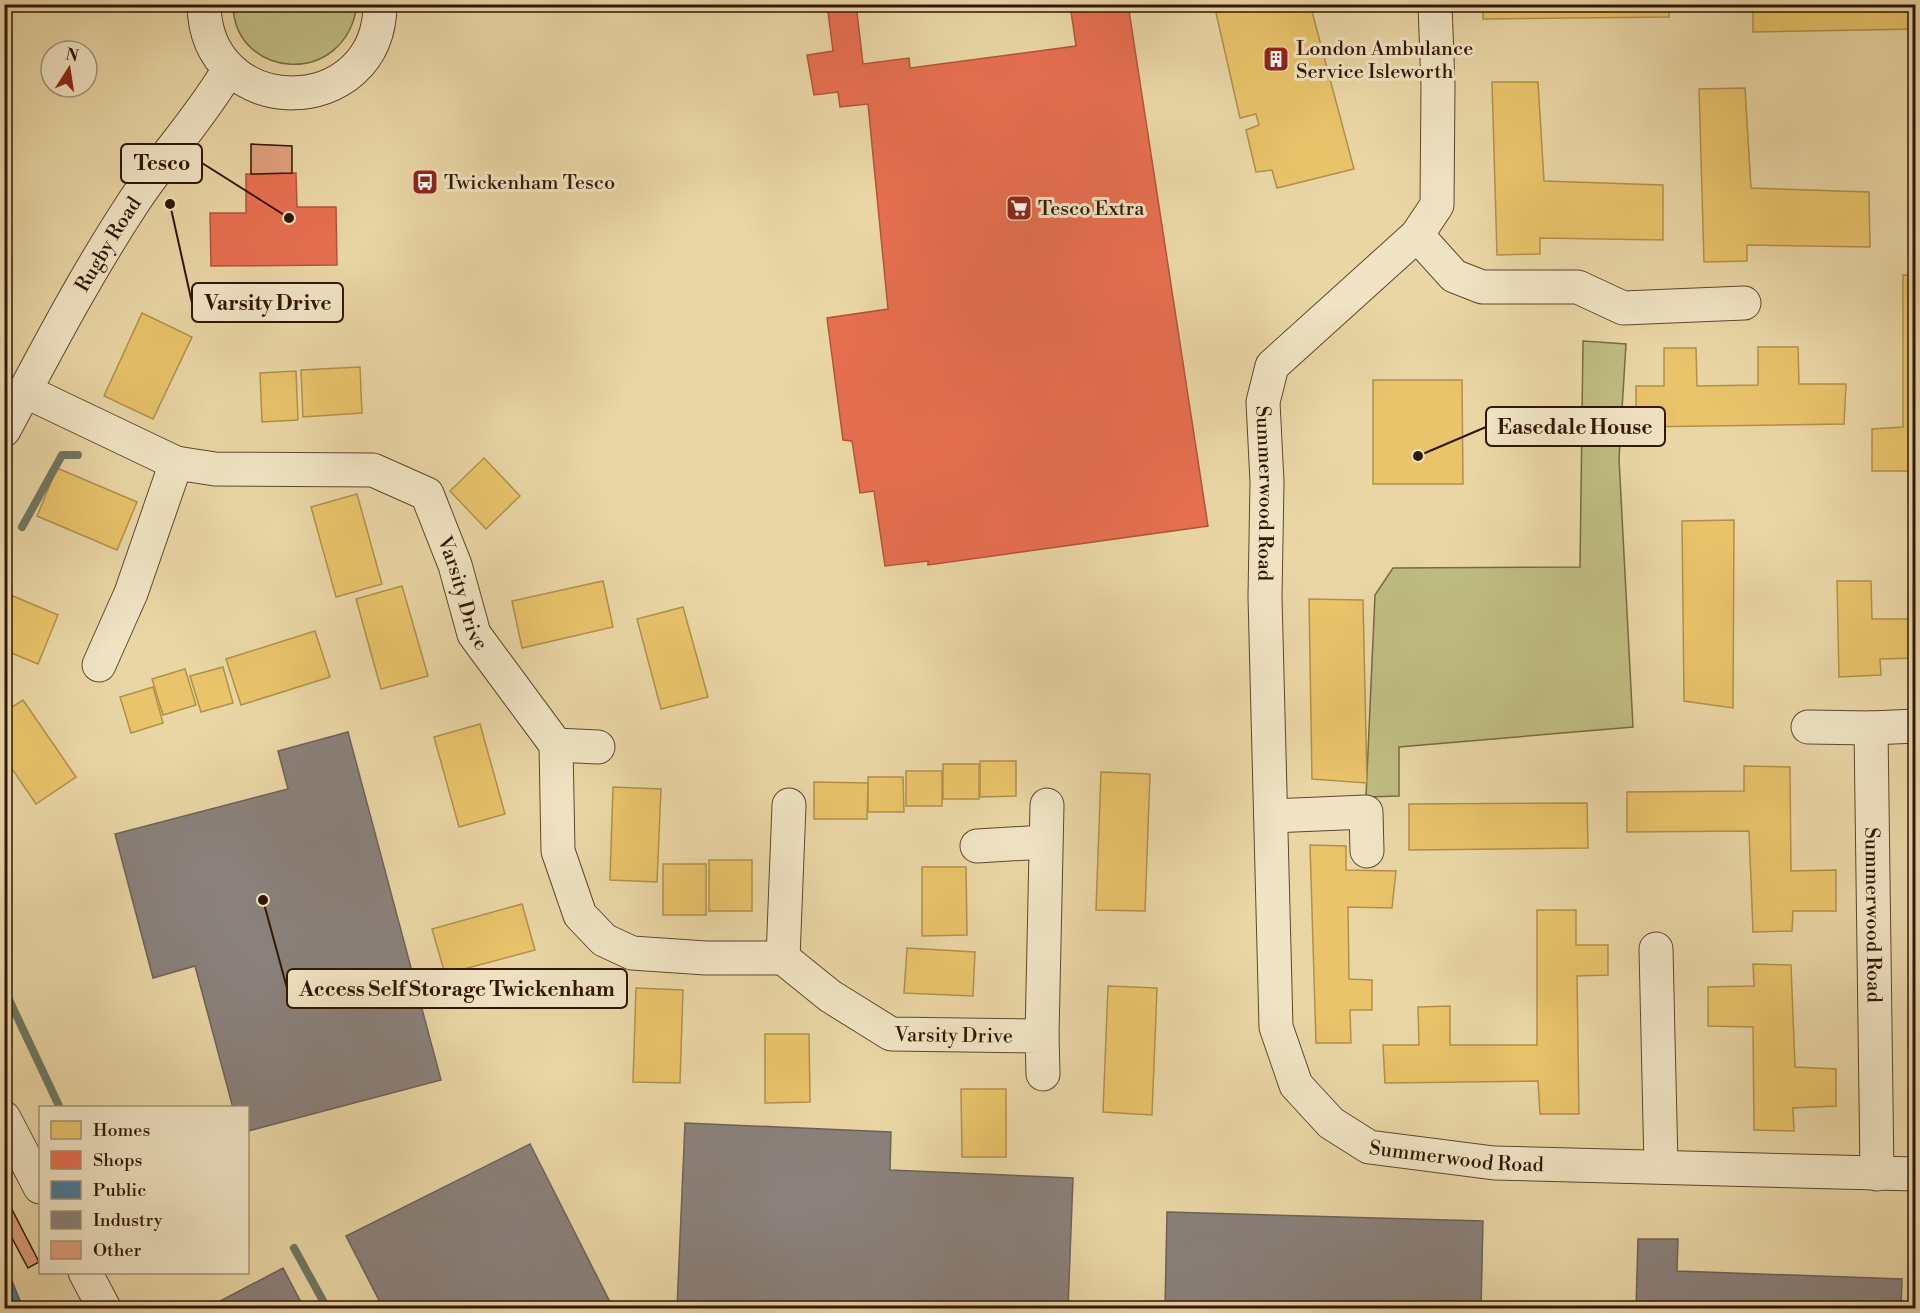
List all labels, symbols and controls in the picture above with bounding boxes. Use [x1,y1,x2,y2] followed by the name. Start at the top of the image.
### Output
[1296,37,1473,85] place label: London Ambulance Service Isleworth
[39,39,99,99] north arrow
[64,44,81,66] text: N
[1261,44,1291,74] building icon: London Ambulance Service Isleworth
[121,144,202,183] callout: Tesco
[134,151,190,177] text: Tesco
[410,167,440,197] bus stop icon: Twickenham Tesco
[444,171,615,196] place label: Twickenham Tesco
[71,192,148,297] street label: Rugby Road
[1004,193,1034,223] supermarket icon: Tesco Extra
[1038,197,1145,222] place label: Tesco Extra
[192,283,343,322] callout: Varsity Drive
[203,291,332,317] text: Varsity Drive
[1249,405,1278,582] street label: Summerwood Road
[1486,407,1665,446] callout: Easedale House
[1497,415,1653,441] text: Easedale House
[431,532,493,656] street label: Varsity Drive
[1858,827,1886,1004] street label: Summerwood Road
[287,969,627,1008] callout: Access Self Storage Twickenham
[298,977,615,1003] text: Access Self Storage Twickenham
[893,1023,1013,1050] street label: Varsity Drive
[39,1106,249,1274] legend
[93,1119,150,1142] text: Homes
[1368,1136,1545,1178] street label: Summerwood Road
[93,1149,143,1172] text: Shops
[93,1179,146,1202] text: Public
[93,1209,163,1232] text: Industry
[93,1239,141,1262] text: Other

